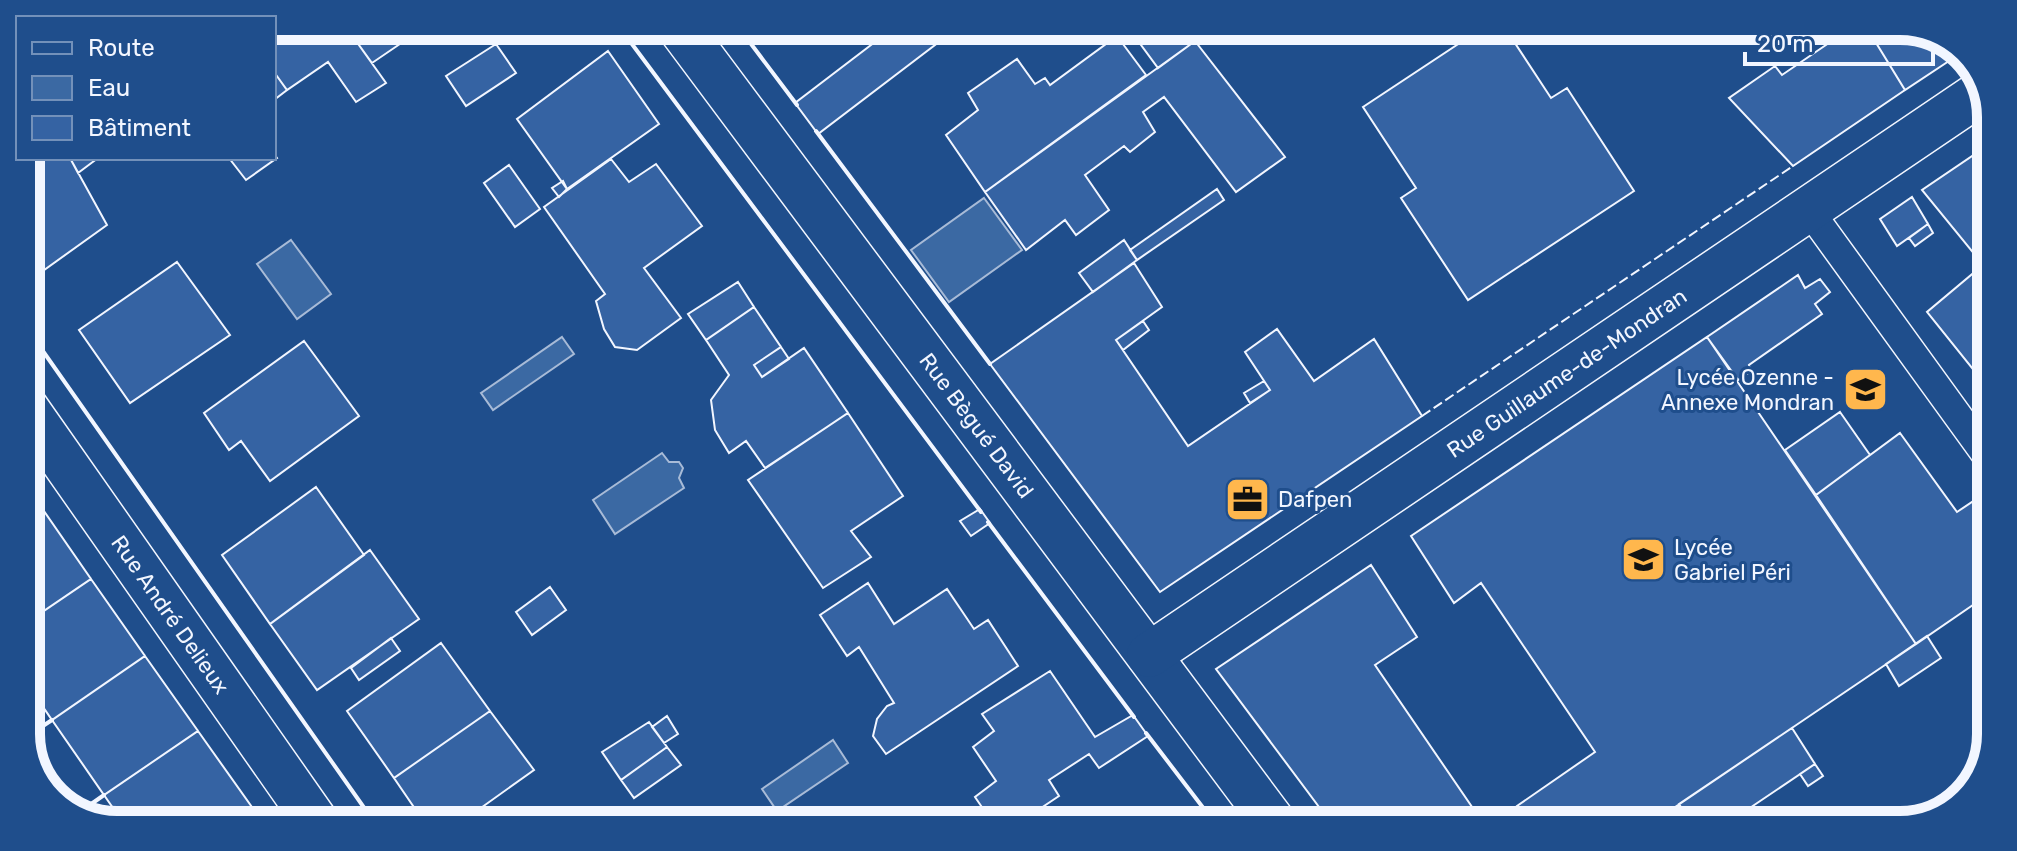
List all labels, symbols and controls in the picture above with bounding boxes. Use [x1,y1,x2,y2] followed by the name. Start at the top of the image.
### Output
[16,16,276,160] legend
[1745,16,1933,66] scale bar
[1757,30,1814,58] text: 20 m
[88,34,155,62] text: Route
[88,74,130,102] text: Eau
[88,114,191,142] text: Bâtiment
[1441,282,1692,463] street label: Rue Guillaume-de-Mondran
[914,347,1040,503] street label: Rue Bègué David
[1661,364,1834,416] place label: Lycée Ozenne - Annexe Mondran
[1841,366,1889,414] school or university icon: Lycée Ozenne - Annexe Mondran
[1223,475,1271,523] office icon: Dafpen
[1278,486,1352,513] place label: Dafpen
[106,530,236,699] street label: Rue André Delieux
[1674,534,1791,586] place label: Lycée Gabriel Péri
[1619,536,1667,584] school or university icon: Lycée Gabriel Péri

